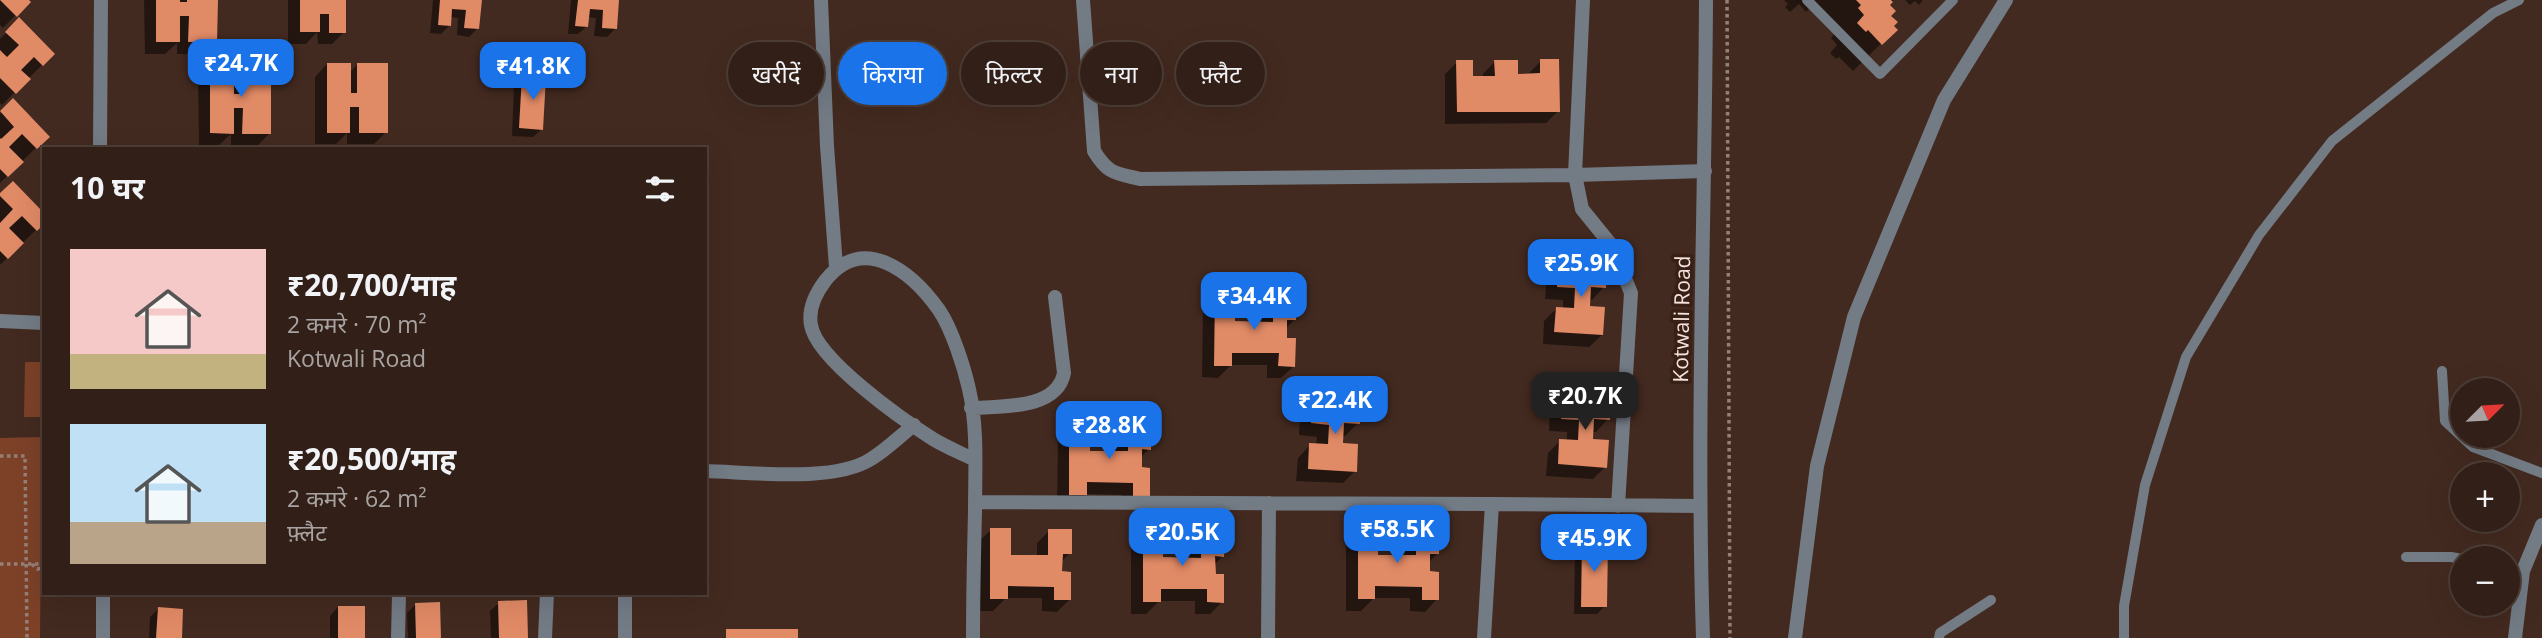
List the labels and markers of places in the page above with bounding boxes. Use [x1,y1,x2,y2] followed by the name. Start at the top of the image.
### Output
[184,40,298,99] pin: ₹24.7K
[476,42,590,102] pin: ₹41.8K
[1524,240,1638,299] pin: ₹25.9K
[1197,272,1311,332] pin: ₹34.4K
[1528,372,1642,432] pin: ₹20.7K
[1278,376,1392,436] pin: ₹22.4K
[1052,402,1166,461] pin: ₹28.8K
[1340,505,1454,565] pin: ₹58.5K
[1125,508,1239,568] pin: ₹20.5K
[1537,514,1651,574] pin: ₹45.9K

